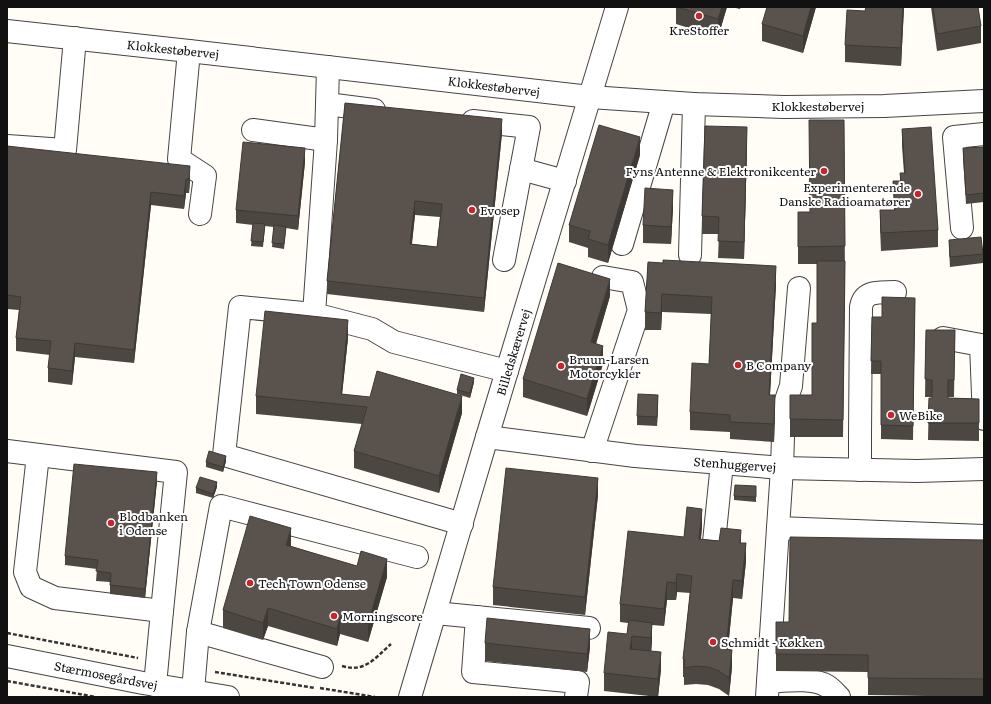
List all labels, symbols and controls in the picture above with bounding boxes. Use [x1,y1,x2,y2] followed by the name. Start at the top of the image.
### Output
[694,11,704,21] marker: KreStoffer
[669,21,729,39] place label: KreStoffer
[126,35,220,63] street label: Klokkestøbervej
[447,71,541,101] street label: Klokkestøbervej
[772,97,864,115] street label: Klokkestøbervej
[626,162,816,180] place label: Fyns Antenne & Elektronikcenter
[819,166,829,176] marker: Fyns Antenne & Elektronikcenter
[779,178,910,210] place label: Experimenterende Danske Radioamatører
[913,189,923,199] marker: Experimenterende Danske Radioamatører
[480,201,520,219] place label: Evosep
[467,205,477,215] marker: Evosep
[491,306,535,398] street label: Billedskærervej
[569,350,649,382] place label: Bruun-Larsen Motorcykler
[746,356,811,374] place label: B Company
[733,360,743,370] marker: B Company
[556,361,566,371] marker: Bruun-Larsen Motorcykler
[899,406,943,424] place label: WeBike
[886,410,896,420] marker: WeBike
[693,452,777,476] street label: Stenhuggervej
[119,507,188,539] place label: Blodbanken i Odense
[106,518,116,528] marker: Blodbanken i Odense
[258,574,366,592] place label: Tech Town Odense
[245,578,255,588] marker: Tech Town Odense
[342,607,423,625] place label: Morningscore
[329,611,339,621] marker: Morningscore
[721,633,823,651] place label: Schmidt - Køkken
[708,637,718,647] marker: Schmidt - Køkken
[53,656,159,694] street label: Stærmosegårdsvej

